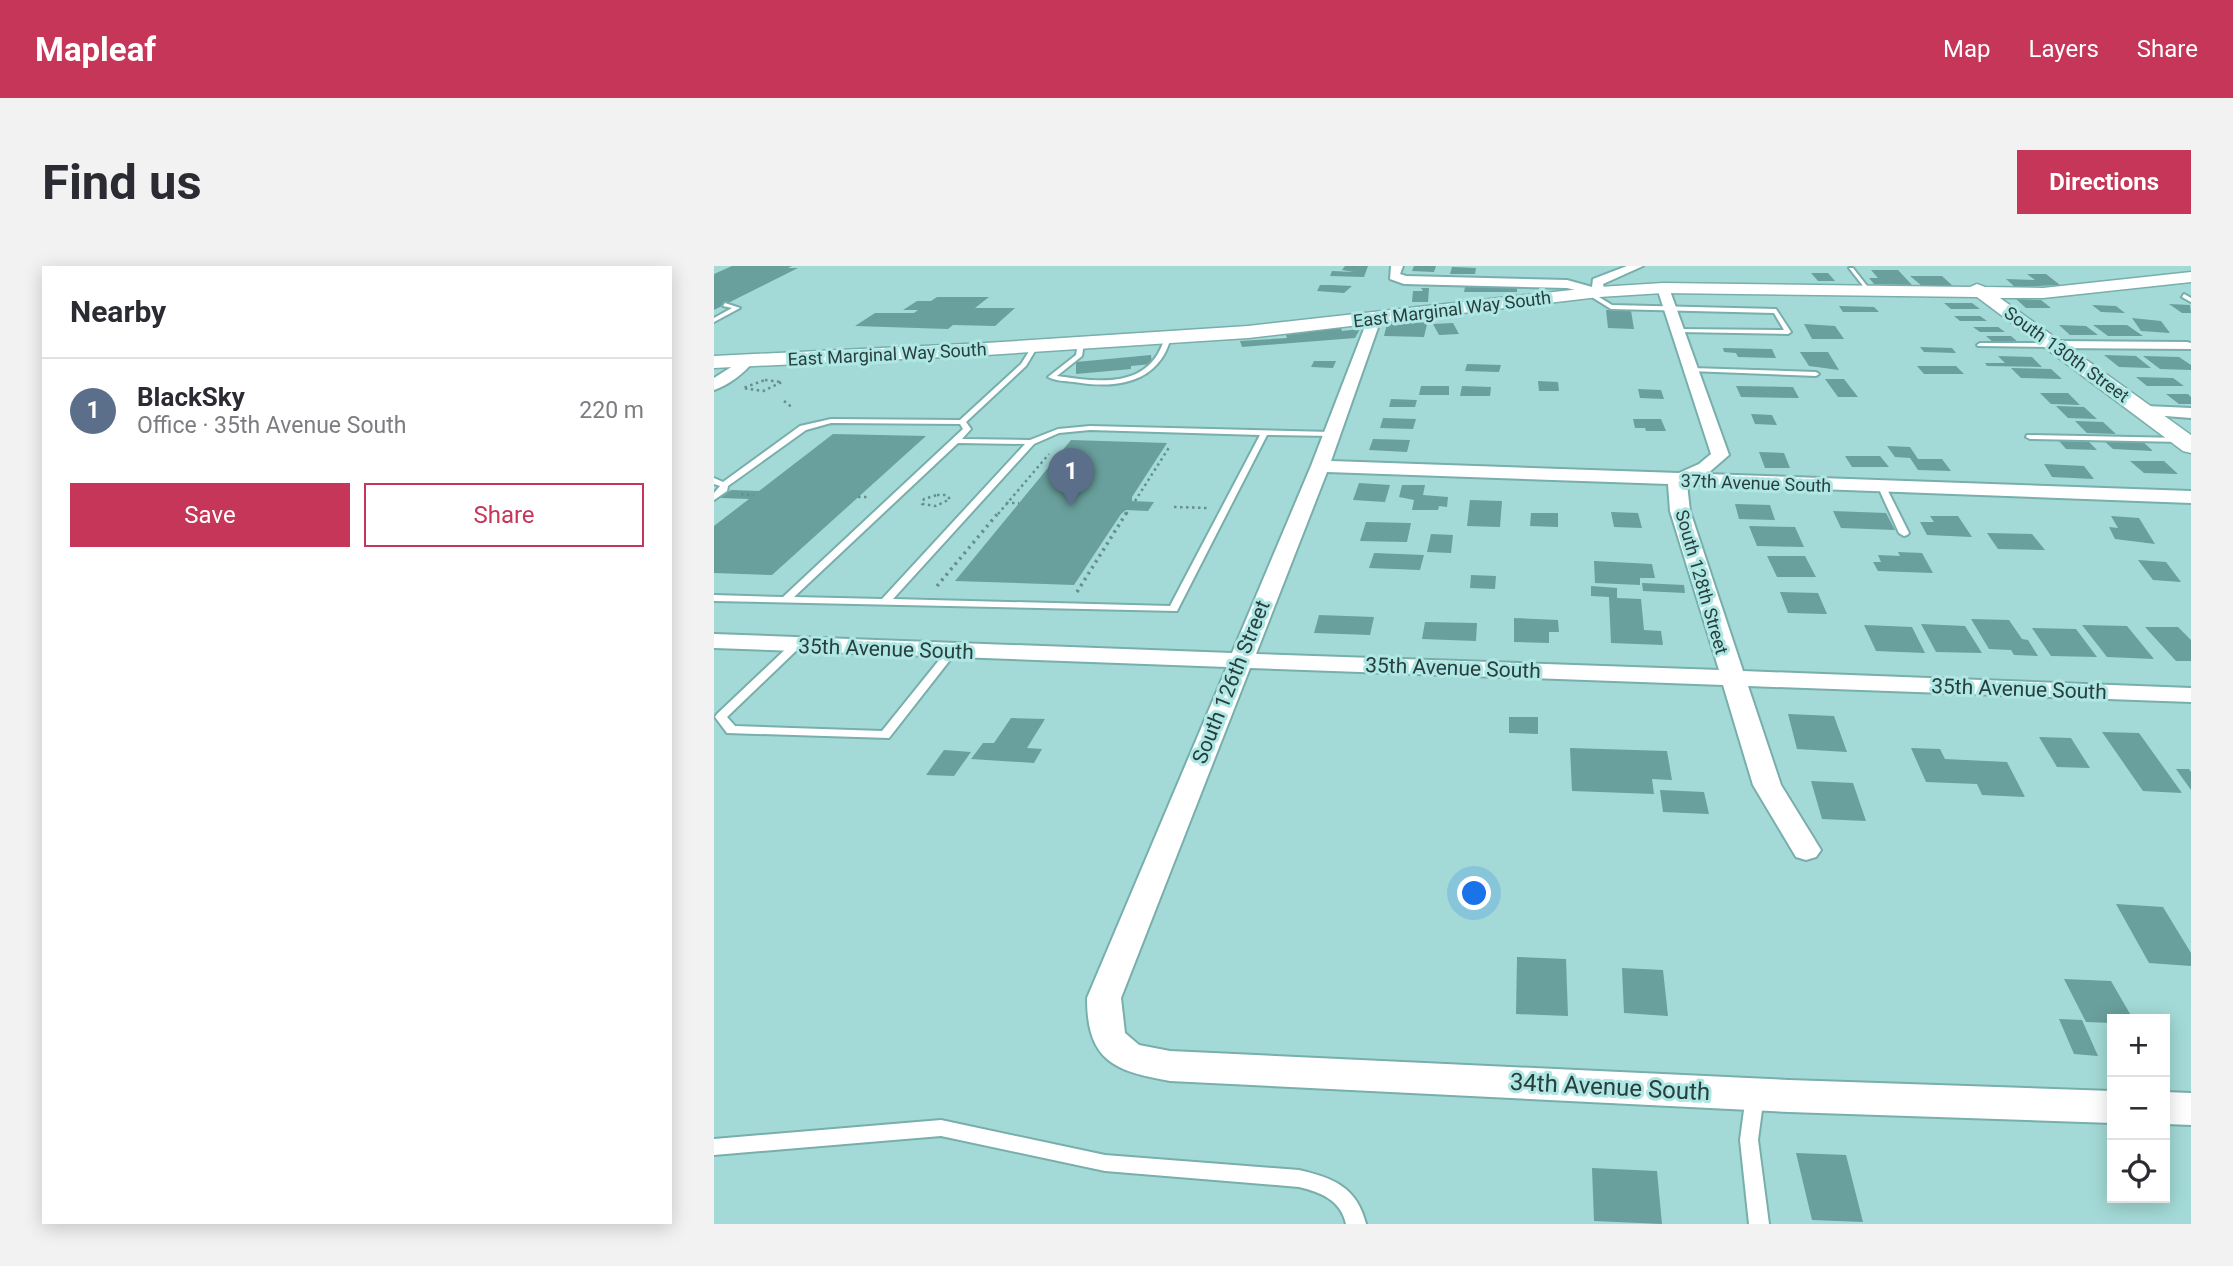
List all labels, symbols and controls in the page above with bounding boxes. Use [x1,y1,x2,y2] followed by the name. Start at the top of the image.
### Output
[35,30,156,69] text: Mapleaf
[1943,35,1991,63] text: Map
[2029,35,2099,63] text: Layers
[2137,35,2198,63] text: Share
[2017,150,2191,214] button: Directions
[42,154,202,211] text: Find us
[1352,286,1552,332] street label: East Marginal Way South
[70,294,166,329] text: Nearby
[2000,302,2134,406] street label: South 130th Street
[787,338,987,370] street label: East Marginal Way South
[137,382,245,412] text: BlackSky
[86,397,100,424] text: 1
[579,397,644,424] text: 220 m
[137,412,406,439] text: Office · 35th Avenue South
[1048,448,1094,506] pin: 1
[1680,470,1832,496] street label: 37th Avenue South
[70,483,350,547] button: Save
[364,483,644,547] button: Share
[1671,507,1733,657] street label: South 128th Street
[1187,597,1275,767] street label: South 126th Street
[798,634,974,664] street label: 35th Avenue South
[1365,653,1541,683] street label: 35th Avenue South
[1931,674,2107,704] street label: 35th Avenue South
[1457,876,1491,910] your location
[2107,1014,2170,1203] map controls
[2107,1014,2170,1077] button: +
[1509,1068,1711,1106] street label: 34th Avenue South
[2107,1077,2170,1140] button: −
[2107,1140,2170,1203] button: locate

